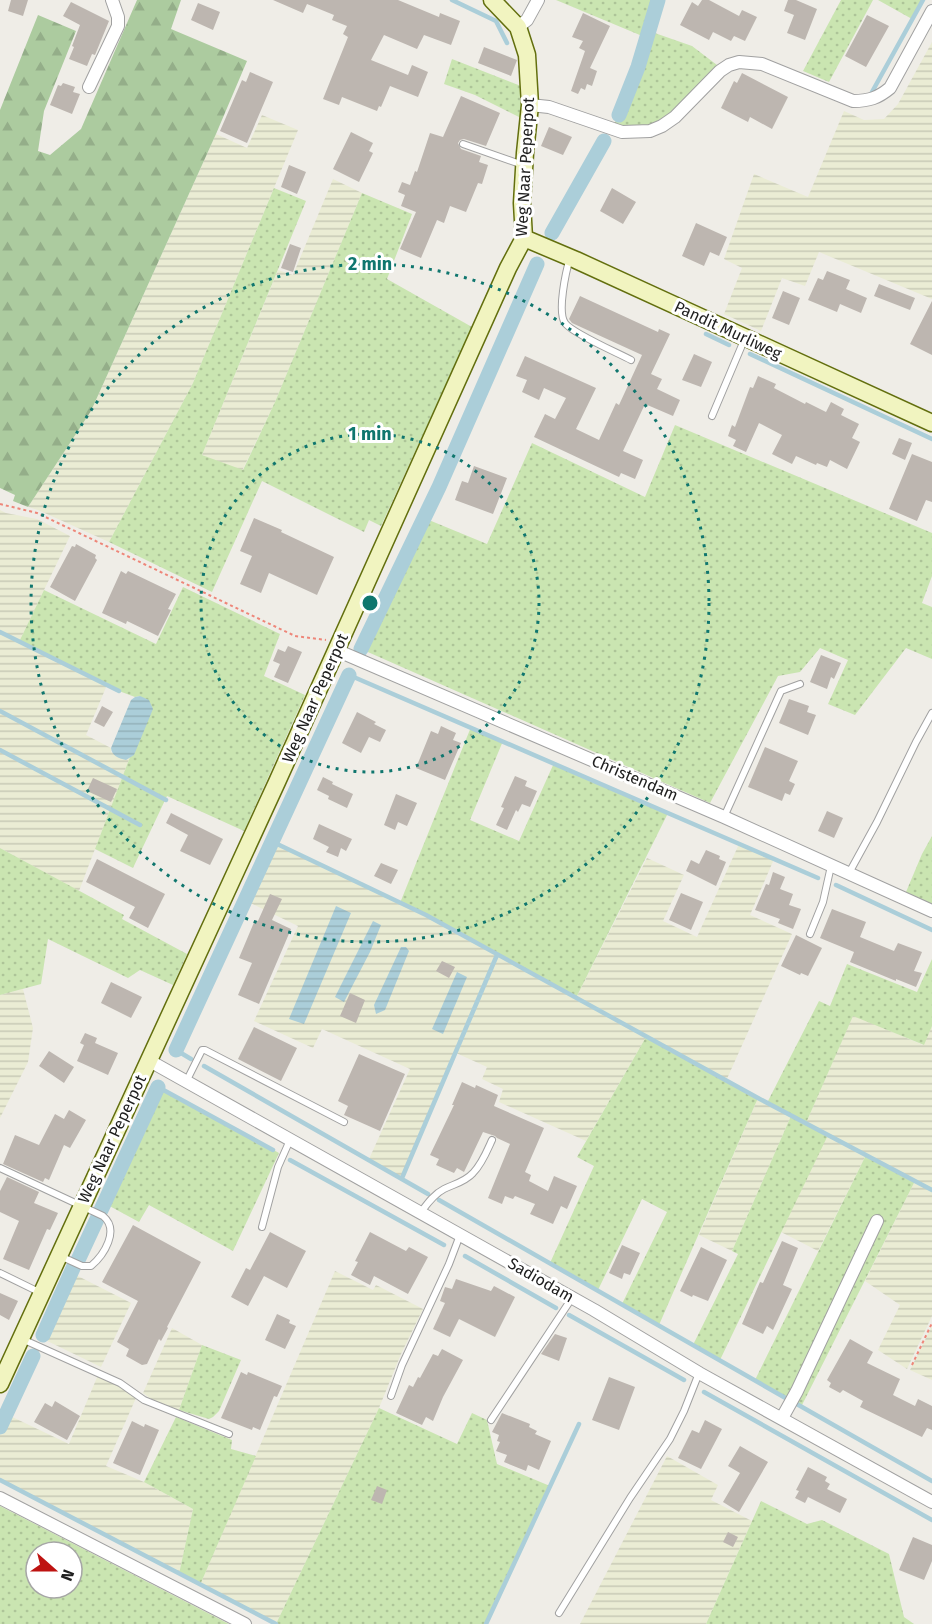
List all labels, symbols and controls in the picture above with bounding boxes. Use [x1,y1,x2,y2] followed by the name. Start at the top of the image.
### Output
[512,97,538,237] street label: Weg Naar Peperpot
[348,253,392,275] text: 2 min
[671,297,785,363] street label: Pandit Murliweg
[348,423,392,445] text: 1 min
[360,593,380,613] centre of rings
[278,630,352,766] street label: Weg Naar Peperpot
[589,751,681,805] street label: Christendam
[74,1072,150,1206] street label: Weg Naar Peperpot
[505,1254,577,1306] street label: Sadiodam
[24,1540,84,1600] north arrow
[57,1567,78,1584] text: N

